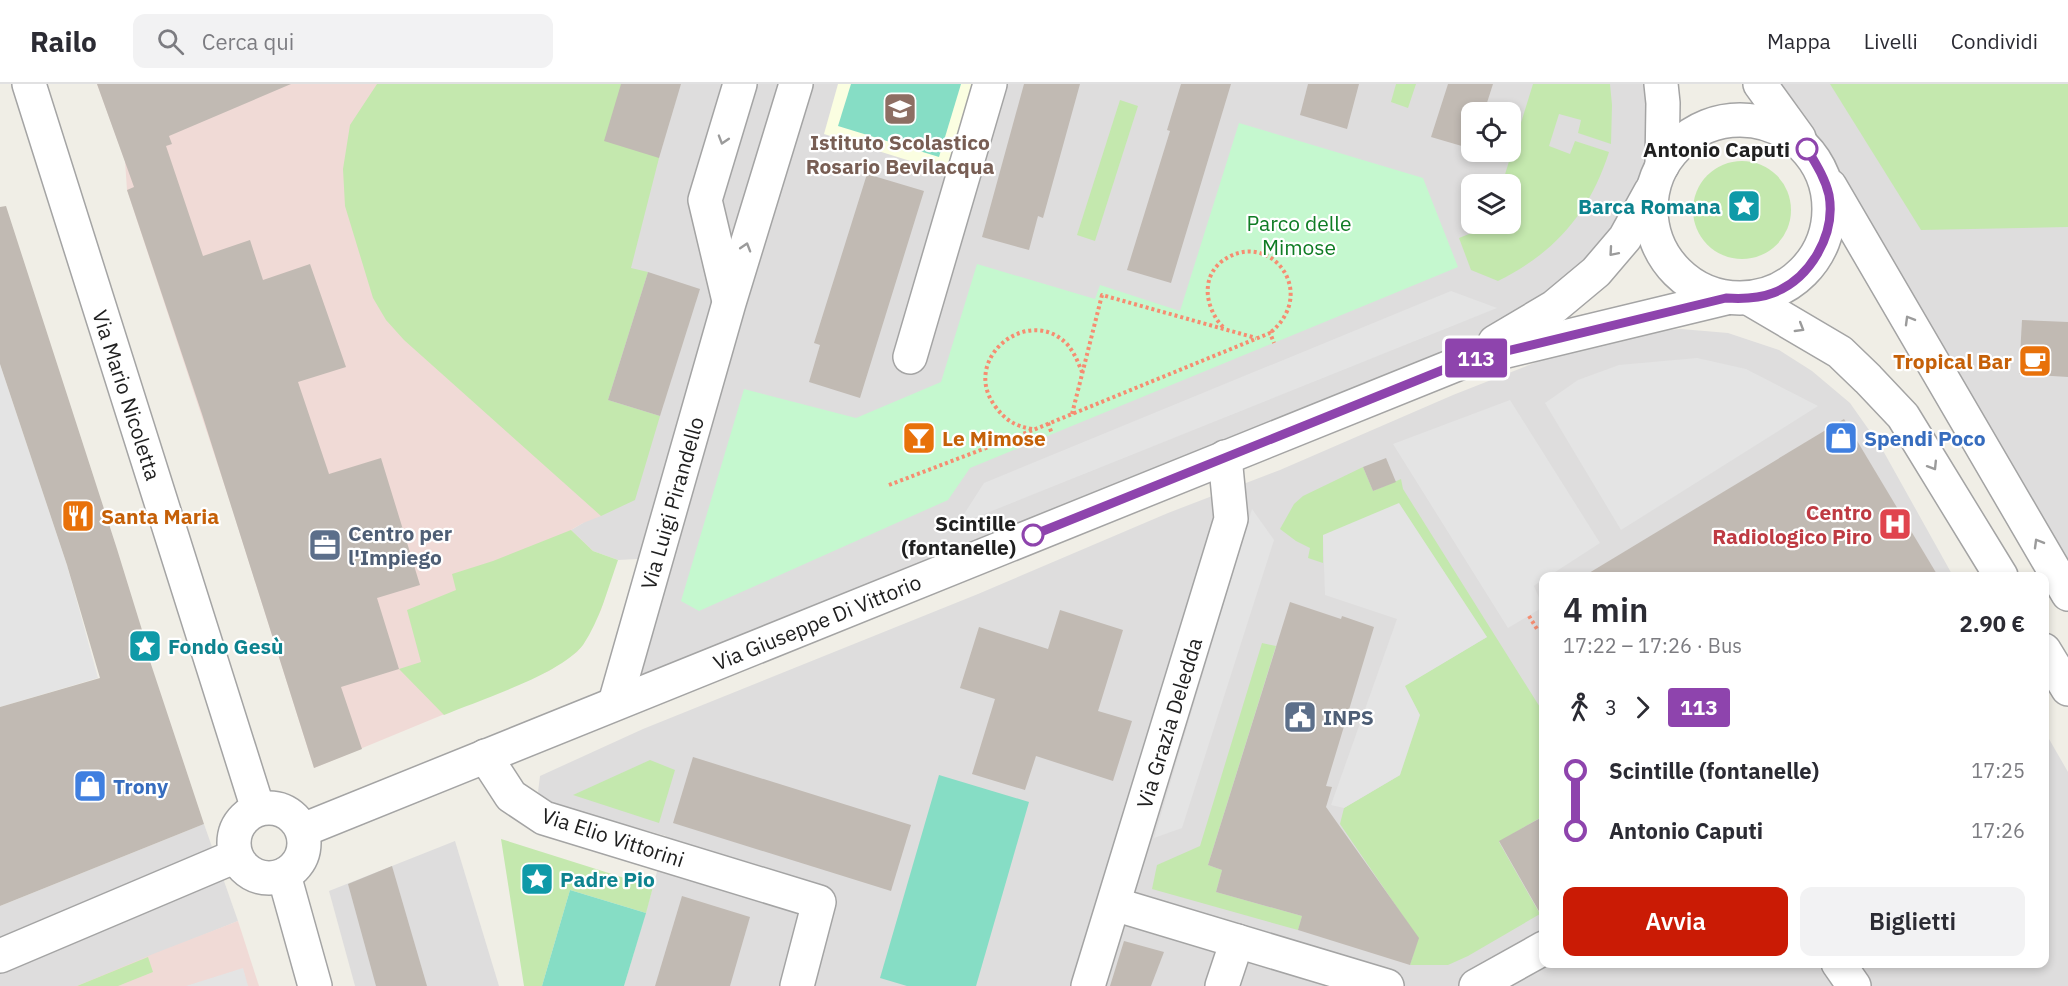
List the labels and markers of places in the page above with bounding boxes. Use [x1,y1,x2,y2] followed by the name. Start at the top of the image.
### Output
[882,91,918,127] school or university icon: Istituto Scolastico Rosario Bevilacqua
[806,128,994,180] place label: Istituto Scolastico Rosario Bevilacqua
[1643,135,1790,163] place label: Antonio Caputi
[1796,138,1818,160] marker: Antonio Caputi
[1726,188,1762,224] place icon: Barca Romana
[1578,192,1721,220] place label: Barca Romana
[2017,343,2053,379] cafe icon: Tropical Bar
[1893,347,2013,375] place label: Tropical Bar
[901,420,937,456] bar icon: Le Mimose
[1823,420,1859,456] shop icon: Spendi Poco
[942,424,1046,452] place label: Le Mimose
[1864,424,1986,452] place label: Spendi Poco
[60,498,96,534] restaurant icon: Santa Maria
[1712,498,1872,550] place label: Centro Radiologico Piro
[101,502,219,530] place label: Santa Maria
[1877,506,1913,542] hospital icon: Centro Radiologico Piro
[901,509,1016,561] place label: Scintille (fontanelle)
[348,519,453,571] place label: Centro per l'Impiego
[1022,524,1044,546] marker: Scintille (fontanelle)
[307,527,343,563] office icon: Centro per l'Impiego
[127,628,163,664] place icon: Fondo Gesù
[168,632,284,660] place label: Fondo Gesù
[1282,699,1318,735] public building icon: INPS
[1323,703,1374,731] place label: INPS
[72,768,108,804] shop icon: Trony
[113,772,169,800] place label: Trony
[519,861,555,897] place icon: Padre Pio
[560,865,655,893] place label: Padre Pio

